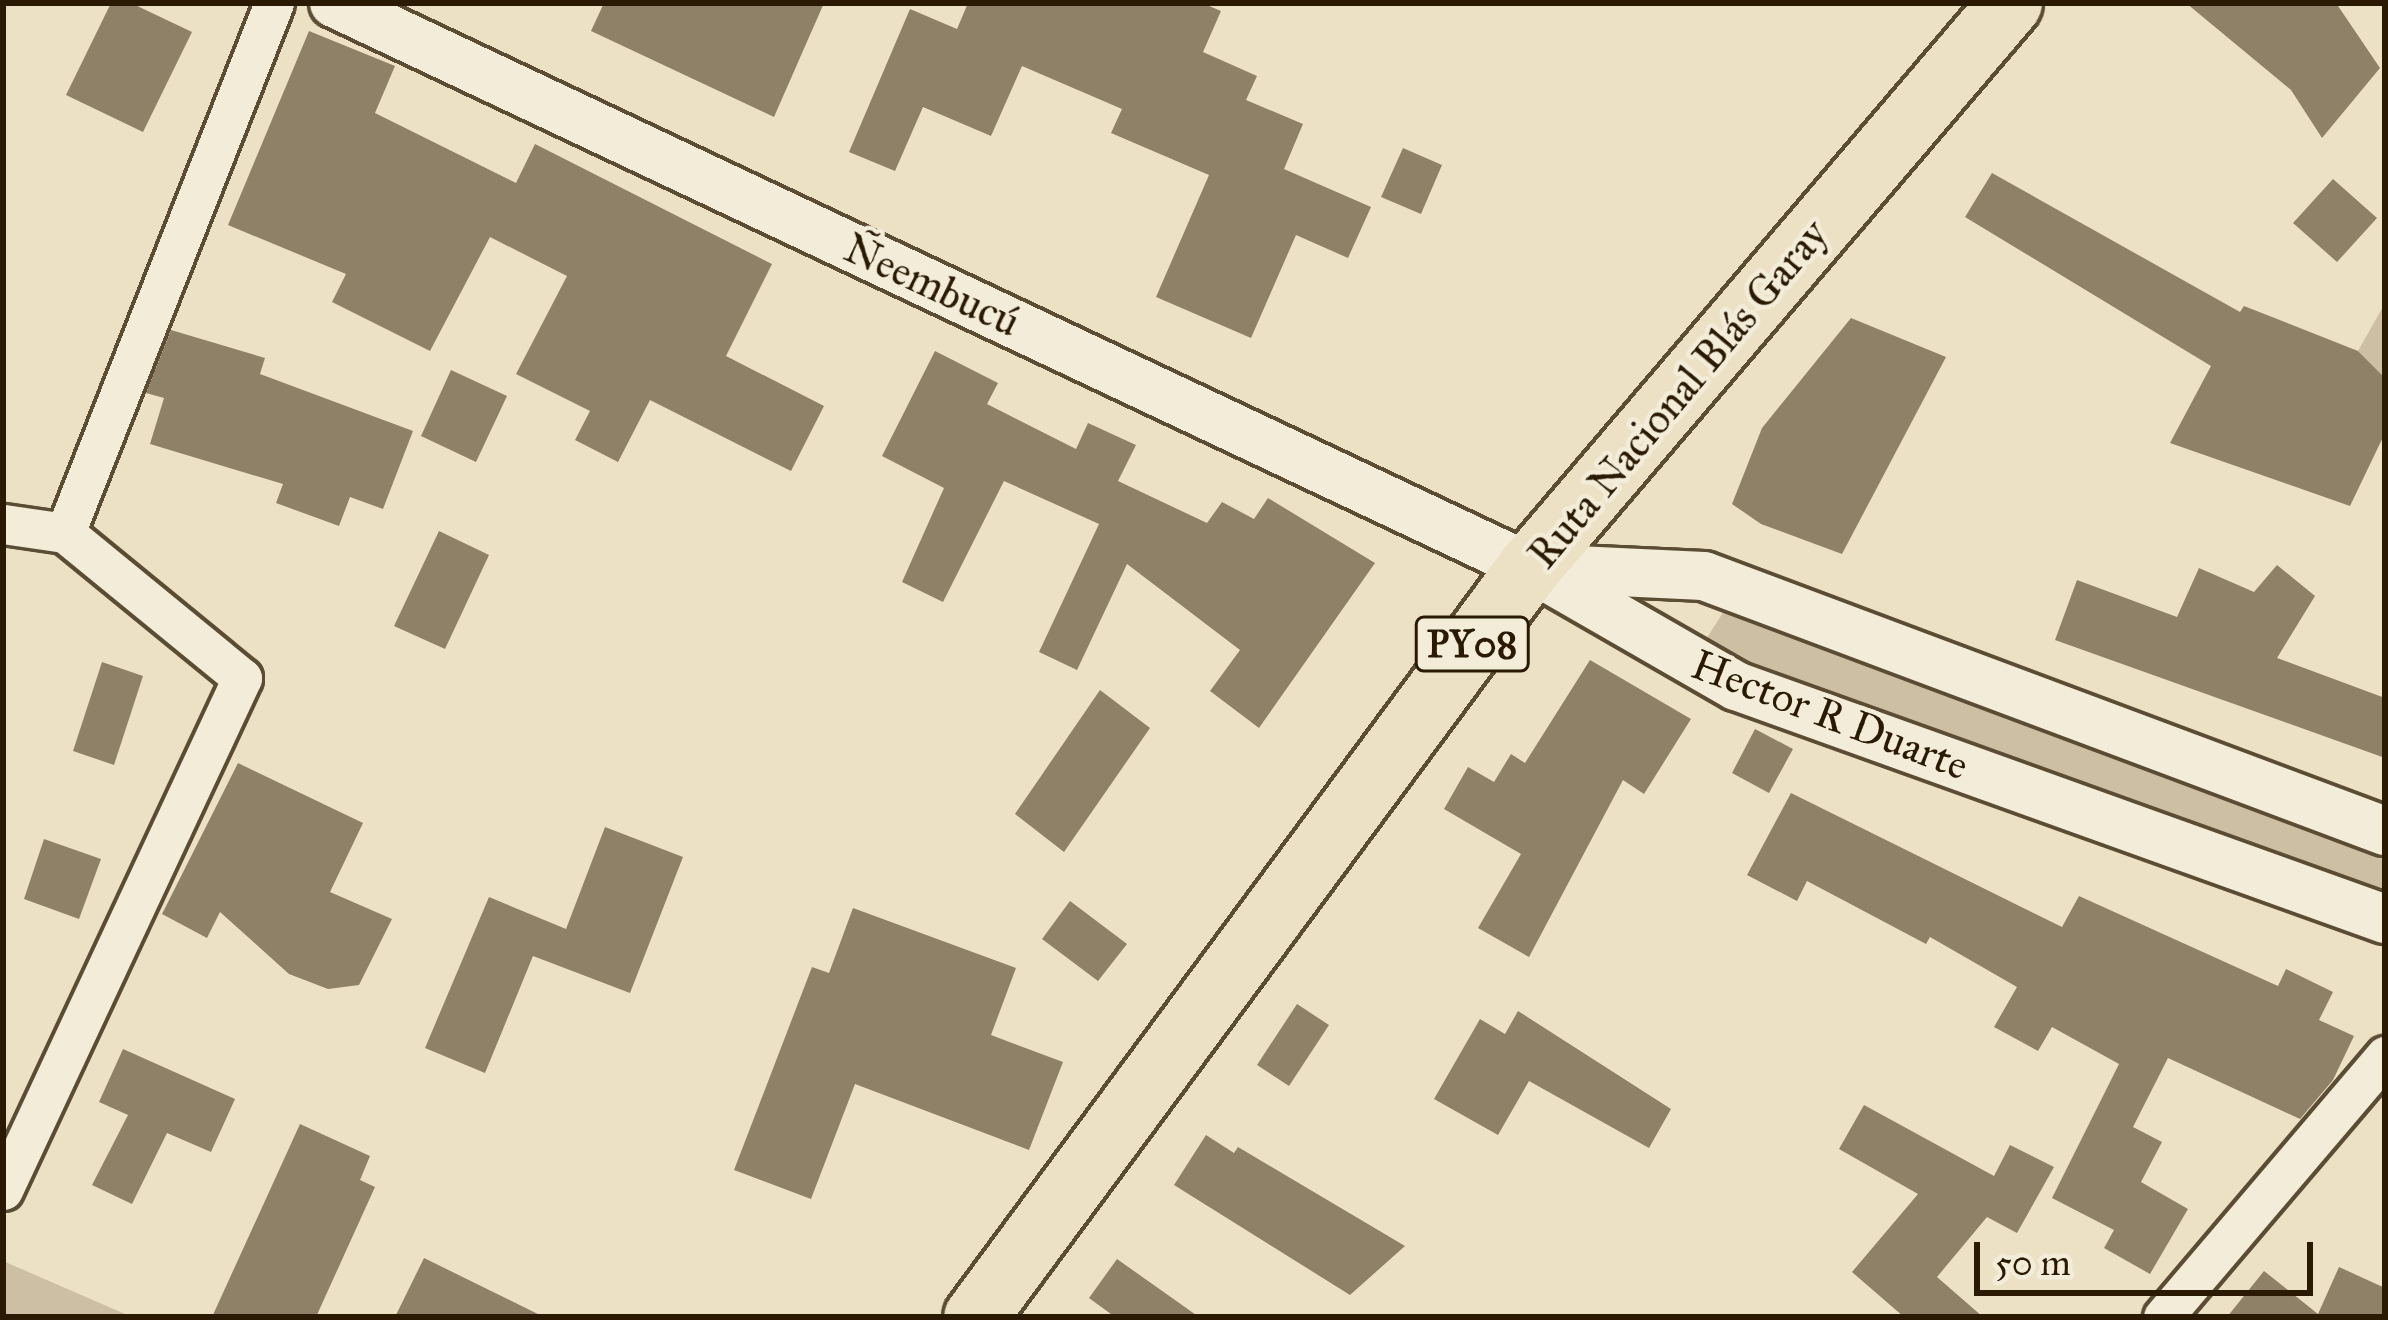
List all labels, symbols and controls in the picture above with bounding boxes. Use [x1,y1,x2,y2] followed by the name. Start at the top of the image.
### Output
[1518,210,1838,578] street label: Ruta Nacional Blás Garay
[836,222,1028,348] street label: Ñeembucú
[1412,611,1532,677] road number: PY08
[1685,639,1975,791] street label: Hector R Duarte
[1980,1218,2319,1292] scale bar
[1995,1241,2071,1285] text: 50 m

